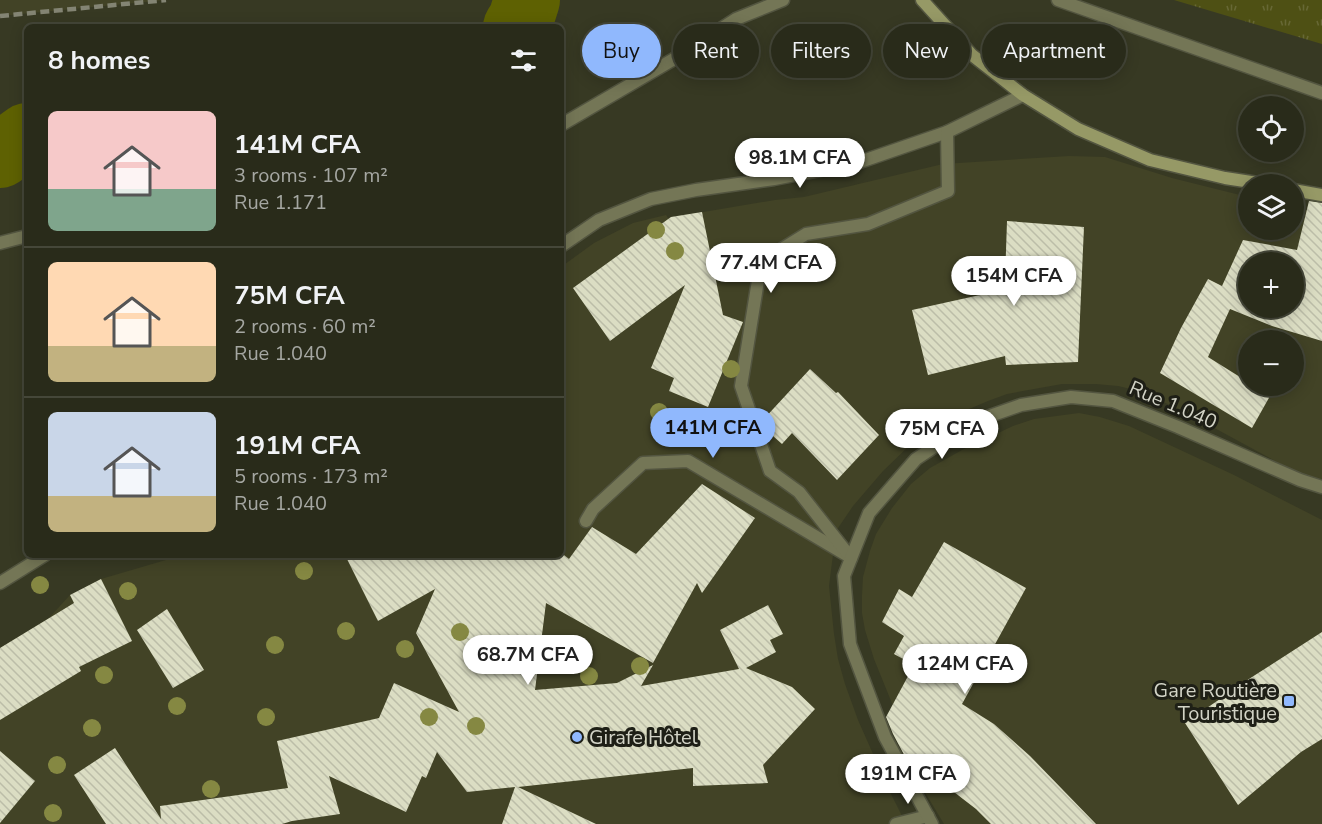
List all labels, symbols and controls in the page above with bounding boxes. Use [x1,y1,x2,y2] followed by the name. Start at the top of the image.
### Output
[582,24,661,78] chip: Buy
[673,24,759,78] chip: Rent
[771,24,871,78] chip: Filters
[883,24,970,78] chip: New
[982,24,1126,78] chip: Apartment
[48,43,150,78] text: 8 homes
[507,44,540,77] icon: filters
[1238,96,1304,396] map controls
[1238,96,1304,162] button: locate
[234,127,361,162] text: 141M CFA
[96,135,168,207] icon: home
[731,138,869,189] pin: 98.1M CFA
[749,144,851,171] text: 98.1M CFA
[234,162,388,189] text: 3 rooms · 107 m²
[1238,174,1304,240] button: layers
[234,189,327,216] text: Rue 1.171
[702,243,840,294] pin: 77.4M CFA
[720,249,822,276] text: 77.4M CFA
[1238,252,1304,318] button: +
[952,256,1076,307] pin: 154M CFA
[965,262,1063,289] text: 154M CFA
[234,278,345,313] text: 75M CFA
[96,286,168,358] icon: home
[234,313,376,340] text: 2 rooms · 60 m²
[1238,330,1304,396] button: −
[234,340,327,367] text: Rue 1.040
[1125,374,1221,436] street label: Rue 1.040
[651,408,775,459] pin: 141M CFA
[887,409,997,460] pin: 75M CFA
[664,414,762,441] text: 141M CFA
[899,415,985,442] text: 75M CFA
[234,428,361,463] text: 191M CFA
[96,436,168,508] icon: home
[234,463,388,490] text: 5 rooms · 173 m²
[234,490,327,517] text: Rue 1.040
[459,635,597,686] pin: 68.7M CFA
[477,641,579,668] text: 68.7M CFA
[903,644,1027,695] pin: 124M CFA
[916,650,1014,677] text: 124M CFA
[1154,677,1277,727] place label: Gare Routière Touristique
[1282,694,1296,708] marker: Gare Routière Touristique
[589,724,698,751] place label: Girafe Hôtel
[570,730,584,744] marker: Girafe Hôtel
[846,754,970,805] pin: 191M CFA
[859,760,957,787] text: 191M CFA

